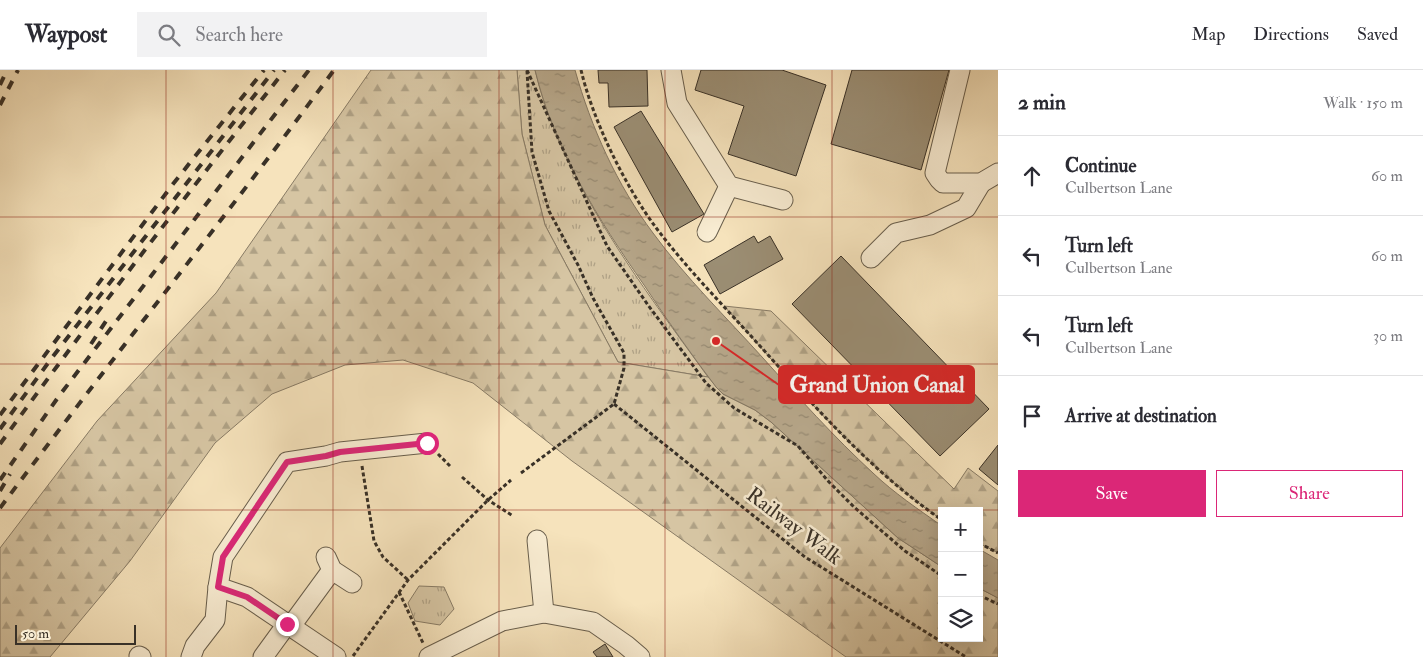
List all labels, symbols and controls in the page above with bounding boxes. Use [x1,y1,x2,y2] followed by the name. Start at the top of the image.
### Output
[137,12,487,57] search box
[25,19,107,50] text: Waypost
[155,21,183,49] icon: search
[195,23,283,47] text: Search here
[1192,23,1225,46] text: Map
[1253,23,1329,46] text: Directions
[1357,23,1398,46] text: Saved
[1018,89,1066,116] text: 2 min
[1323,93,1403,113] text: Walk · 150 m
[1065,154,1136,178] text: Continue
[1018,162,1046,190] icon: ahead
[1371,166,1403,186] text: 60 m
[1065,178,1172,198] text: Culbertson Lane
[1065,234,1133,258] text: Turn left
[1018,242,1046,270] icon: left
[1371,246,1403,266] text: 60 m
[1065,258,1172,278] text: Culbertson Lane
[1065,314,1133,338] text: Turn left
[1018,322,1046,350] icon: left
[1373,326,1403,346] text: 30 m
[1065,338,1172,358] text: Culbertson Lane
[779,366,974,403] callout: Grand Union Canal
[789,371,965,399] text: Grand Union Canal
[1018,402,1046,430] icon: arrive
[1065,404,1217,428] text: Arrive at destination
[416,432,439,455] route start
[1018,470,1206,517] button: Save
[1216,470,1403,517] button: Share
[741,481,847,571] street label: Railway Walk
[938,507,983,642] map controls
[938,507,983,552] button: +
[938,552,983,597] button: −
[938,597,983,642] button: layers
[276,613,299,636] route end
[15,622,136,645] scale bar
[22,625,49,642] text: 50 m

